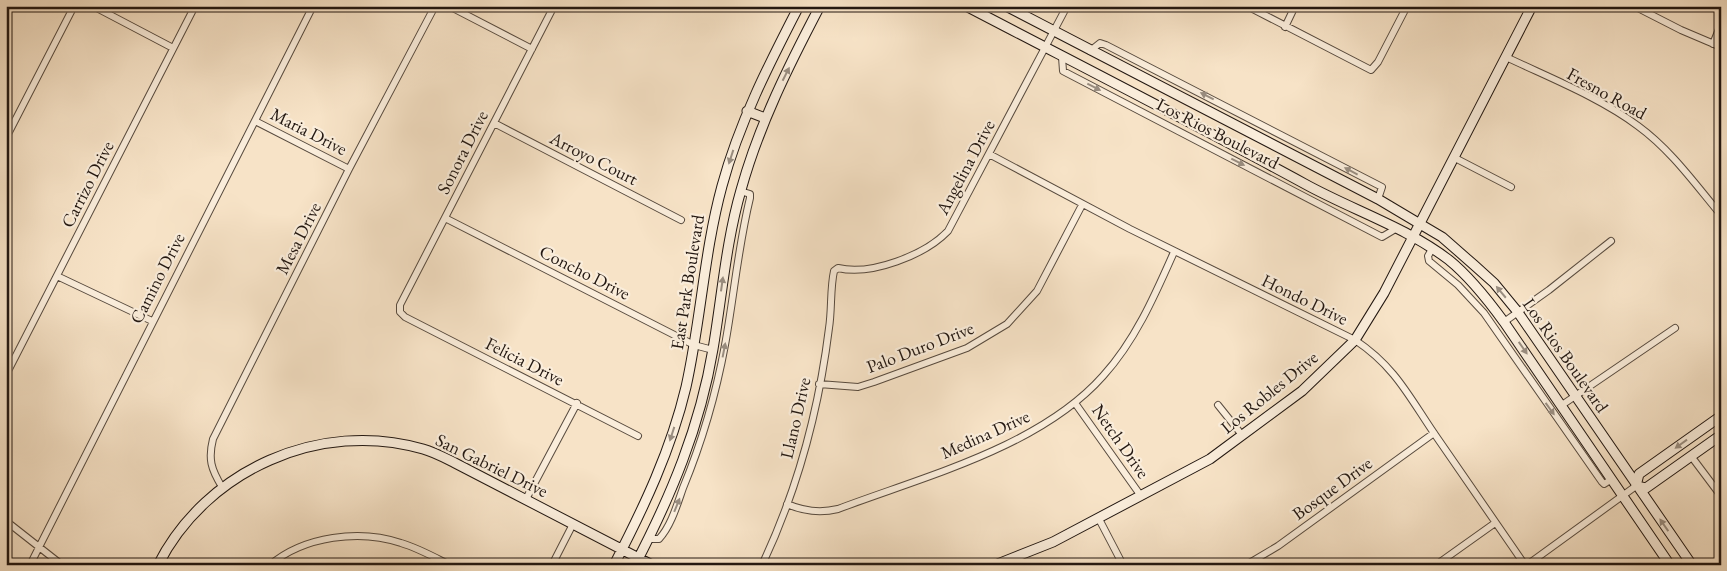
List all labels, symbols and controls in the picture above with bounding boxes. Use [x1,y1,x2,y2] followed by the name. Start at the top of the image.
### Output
[1563,62,1652,125] street label: Fresno Road
[782,67,790,81] one-way arrow
[1087,83,1101,91] one-way arrow
[1153,92,1284,174] street label: Los Rios Boulevard
[1199,92,1214,100] one-way arrow
[267,102,351,160] street label: Maria Drive
[431,106,493,198] street label: Sonora Drive
[930,116,1000,219] street label: Angelina Drive
[545,126,642,190] street label: Arroyo Court
[55,137,119,231] street label: Carrizo Drive
[726,150,734,165] one-way arrow
[1231,158,1246,166] one-way arrow
[1343,167,1358,175] one-way arrow
[270,198,326,278] street label: Mesa Drive
[665,212,709,351] street label: East Park Boulevard
[124,229,190,327] street label: Camino Drive
[536,239,634,305] street label: Concho Drive
[1258,268,1352,330] street label: Hondo Drive
[718,276,726,292] one-way arrow
[1495,285,1506,298] one-way arrow
[1518,293,1615,417] street label: Los Rios Boulevard
[863,316,977,378] street label: Palo Duro Drive
[482,331,568,391] street label: Felicia Drive
[1518,342,1528,355] one-way arrow
[720,343,728,358] one-way arrow
[1216,346,1322,438] street label: Los Robles Drive
[775,375,815,461] street label: Llano Drive
[1087,399,1155,483] street label: Netch Drive
[1545,402,1556,415] one-way arrow
[937,404,1033,464] street label: Medina Drive
[668,427,675,442] one-way arrow
[432,428,552,502] street label: San Gabriel Drive
[1674,439,1688,449] one-way arrow
[1288,451,1376,525] street label: Bosque Drive
[673,498,681,513] one-way arrow
[1659,518,1669,532] one-way arrow

